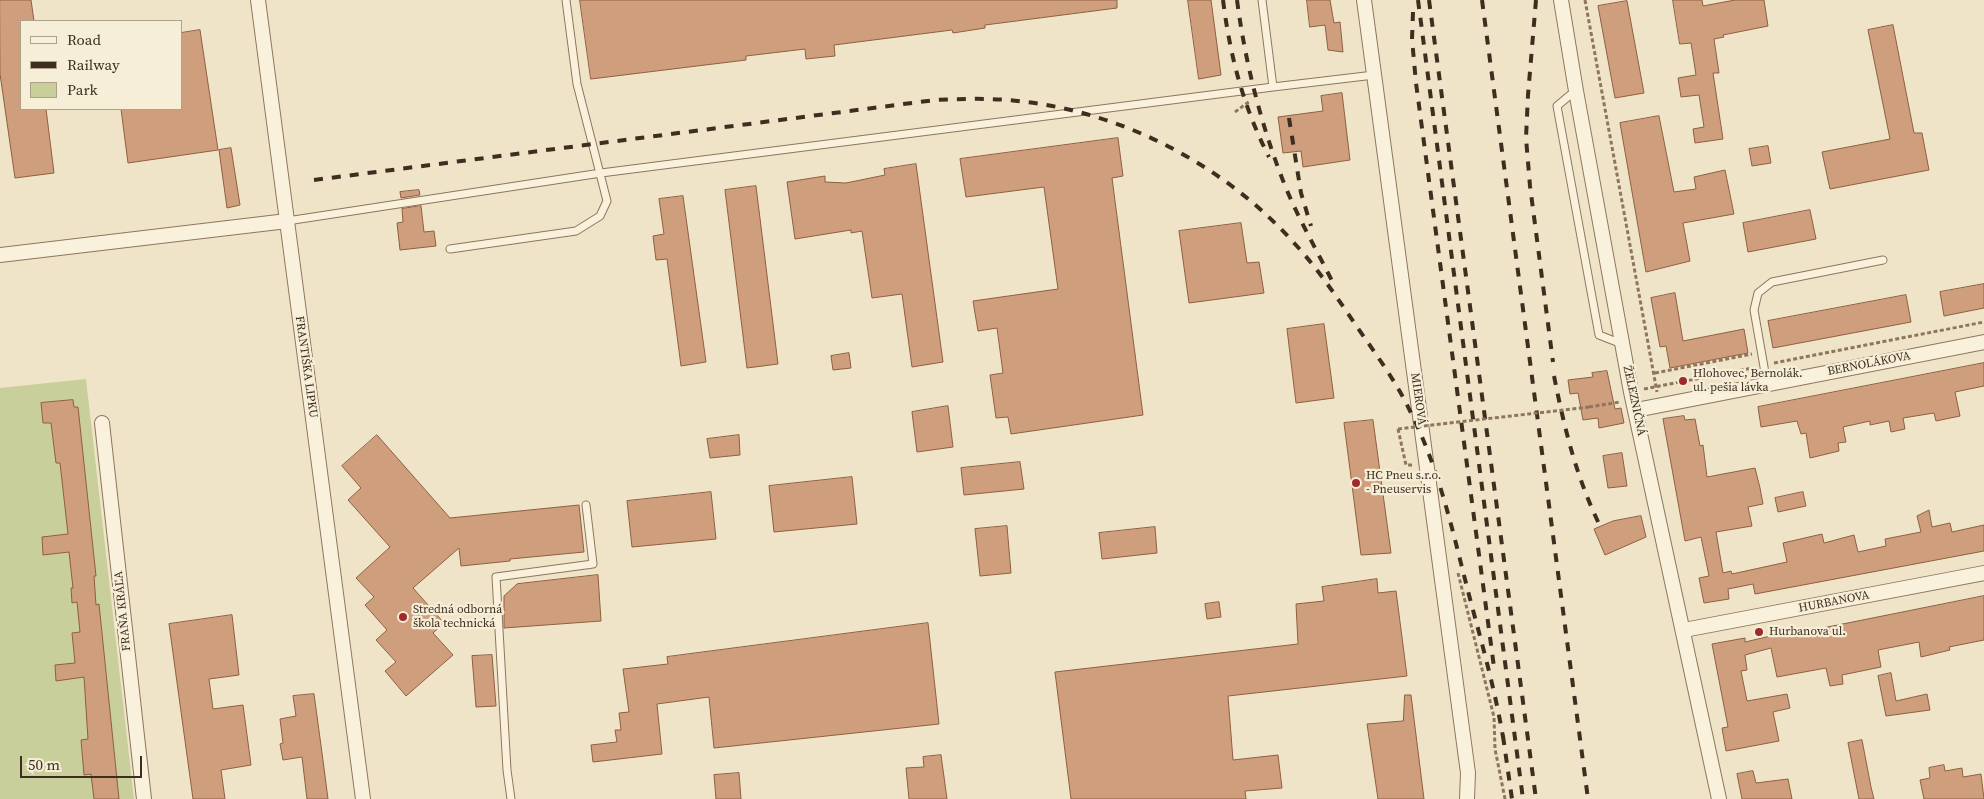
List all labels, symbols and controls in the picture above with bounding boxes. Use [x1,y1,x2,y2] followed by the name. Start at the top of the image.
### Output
[20,20,182,110] legend
[67,29,101,50] text: Road
[67,54,120,75] text: Railway
[67,79,98,100] text: Park
[292,315,320,419] street label: FRANTIŠKA LIPKU
[1826,349,1912,379] street label: BERNOLÁKOVA
[1620,365,1648,437] street label: ŽELEZNIČNÁ
[1693,367,1803,395] place label: Hlohovec, Bernolák. ul. pešia lávka
[1407,372,1429,426] street label: MIEROVÁ
[1677,375,1689,387] marker: Hlohovec, Bernolák. ul. pešia lávka
[1366,469,1441,497] place label: HC Pneu s.r.o. - Pneuservis
[1350,477,1362,489] marker: HC Pneu s.r.o. - Pneuservis
[112,570,134,652] street label: FRAŇA KRÁĽA
[1797,588,1871,616] street label: HURBANOVA
[413,603,502,631] place label: Stredná odborná škola technická
[397,611,409,623] marker: Stredná odborná škola technická
[1769,625,1846,639] place label: Hurbanova ul.
[1753,626,1765,638] marker: Hurbanova ul.
[22,746,145,778] scale bar
[28,754,60,775] text: 50 m

